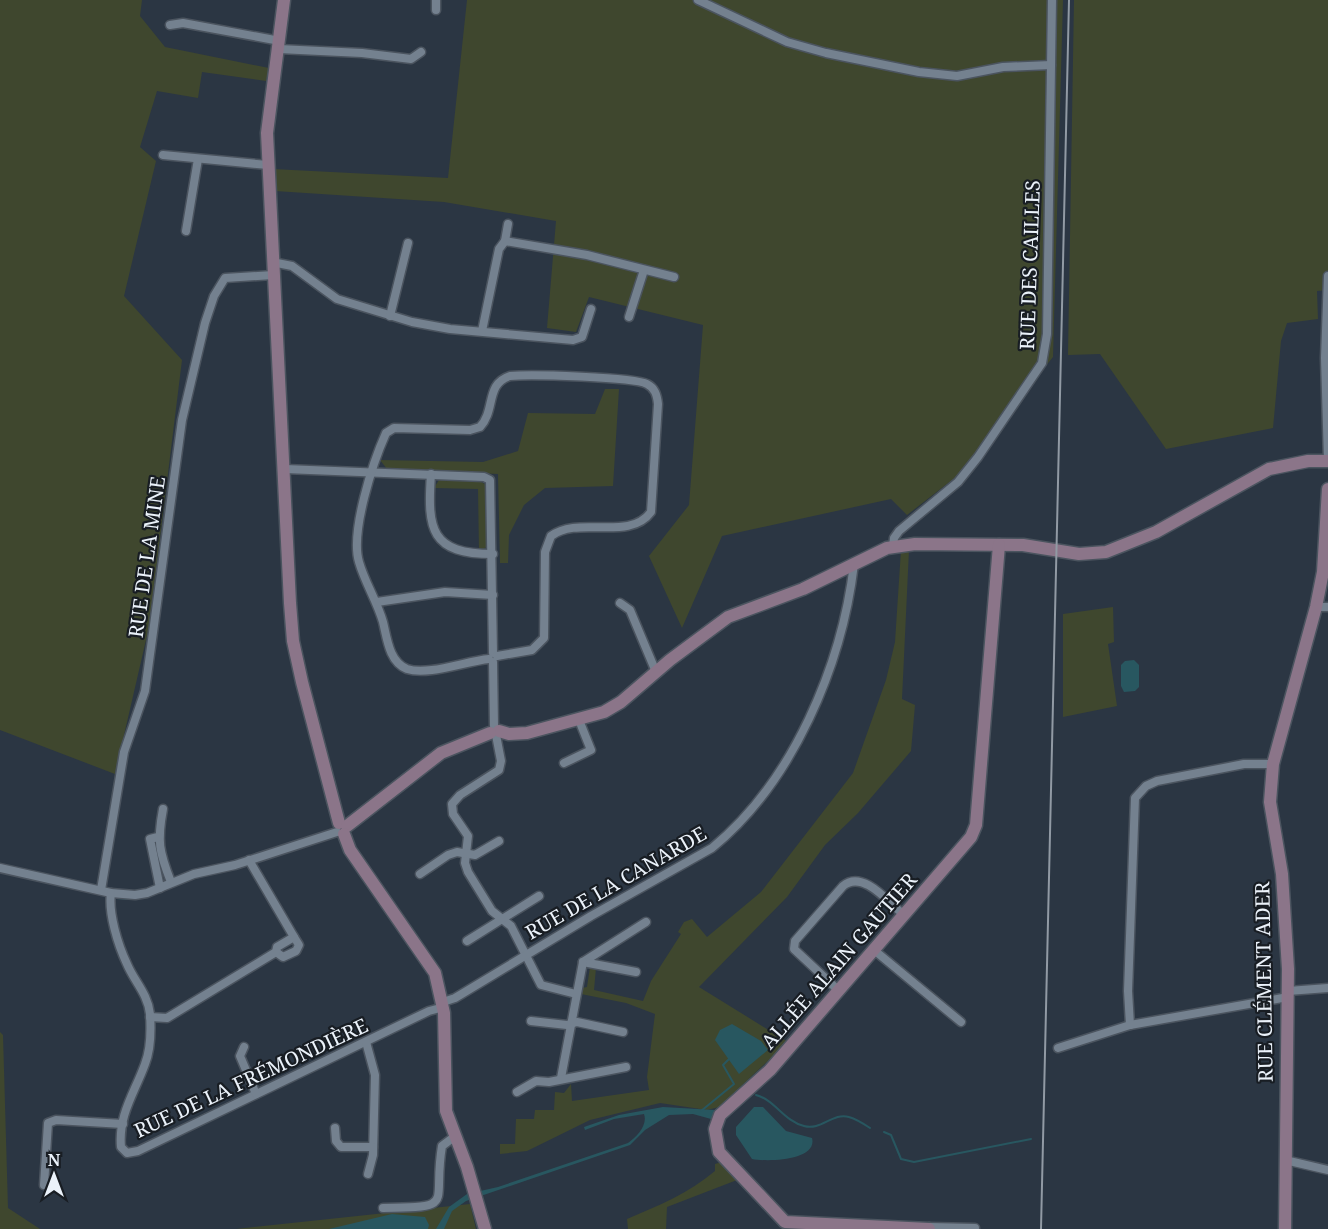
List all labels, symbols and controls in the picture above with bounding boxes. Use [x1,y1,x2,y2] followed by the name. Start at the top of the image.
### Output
[1013,180,1046,350] street label: RUE DES CAILLES
[122,474,171,639] street label: RUE DE LA MINE
[520,820,711,945] street label: RUE DE LA CANARDE
[755,866,923,1054] street label: ALLÉE ALAIN GAUTIER
[1248,881,1279,1082] street label: RUE CLÉMENT ADER
[130,1011,372,1144] street label: RUE DE LA FRÉMONDIÈRE
[24,1145,84,1205] north arrow
[48,1149,61,1171] text: N

